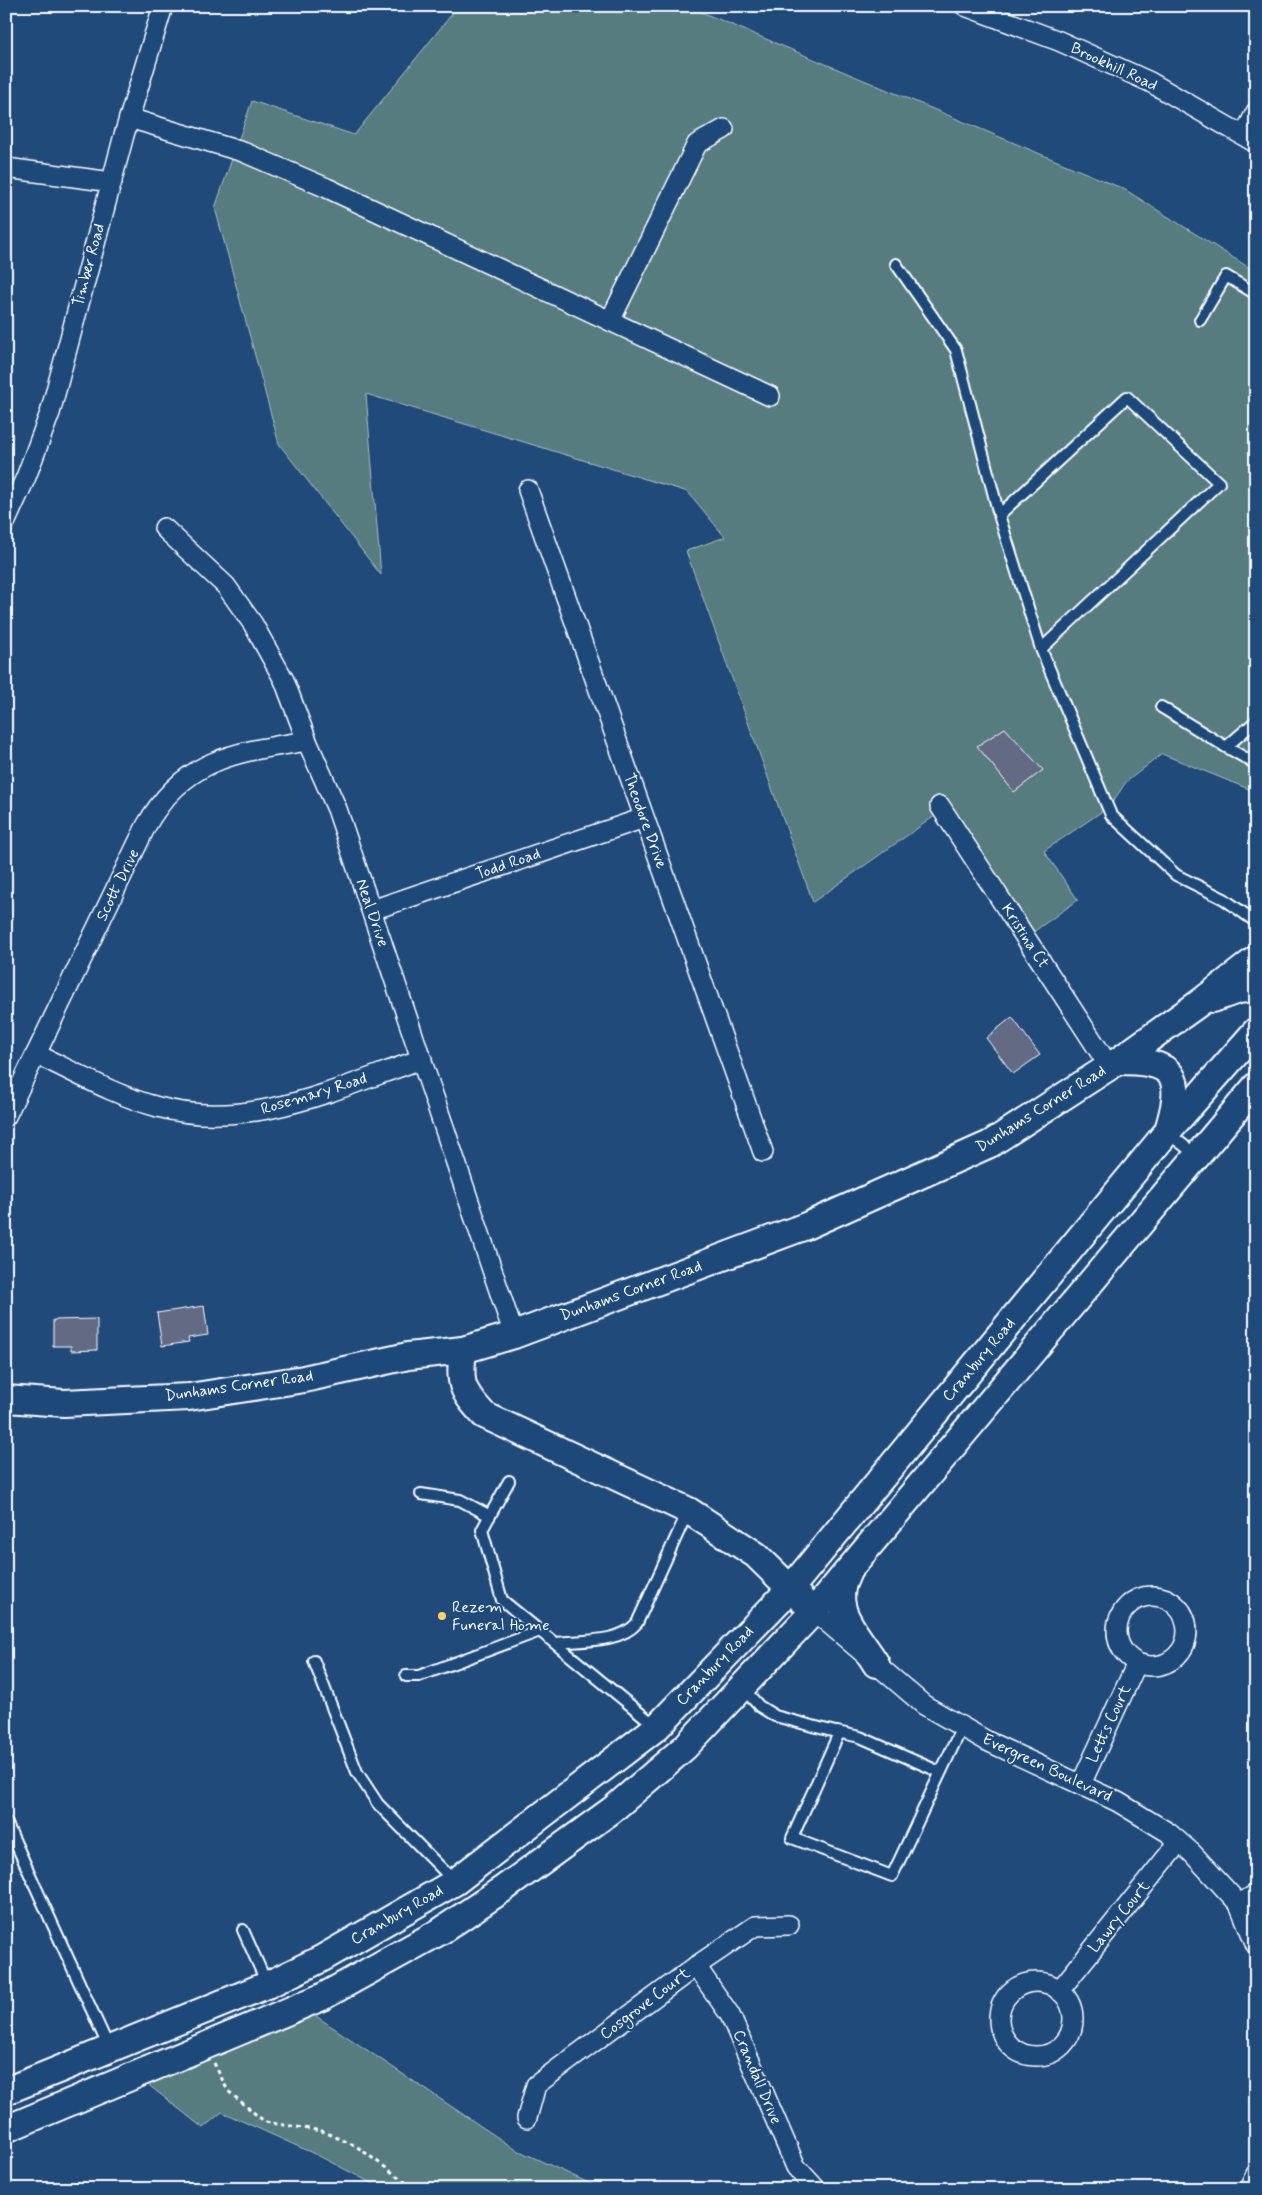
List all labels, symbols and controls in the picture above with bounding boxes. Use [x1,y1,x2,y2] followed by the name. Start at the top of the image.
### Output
[1067,38,1161,96] street label: Brookhill Road
[68,221,110,309] street label: Timber Road
[618,770,672,872] street label: Theodore Drive
[473,843,543,885] street label: Todd Road
[91,845,145,925] street label: Scott Drive
[351,876,393,950] street label: Neal Drive
[996,900,1054,973] street label: Kristina Ct
[972,1061,1110,1157] street label: Dunhams Corner Road
[258,1068,370,1120] street label: Rosemary Road
[557,1256,705,1326] street label: Dunhams Corner Road
[938,1314,1020,1406] street label: Cranbury Road
[164,1365,314,1407] street label: Dunhams Corner Road
[452,1597,549,1636] place label: Rezem Funeral Home
[436,1610,448,1622] marker: Rezem Funeral Home
[672,1622,758,1710] street label: Cranbury Road
[1082,1681,1136,1766] street label: Letts Court
[978,1729,1115,1808] street label: Evergreen Boulevard
[1083,1876,1155,1957] street label: Lawry Court
[347,1880,447,1950] street label: Cranbury Road
[596,1963,695,2046] street label: Cosgrove Court
[728,2027,786,2127] street label: Crandall Drive

